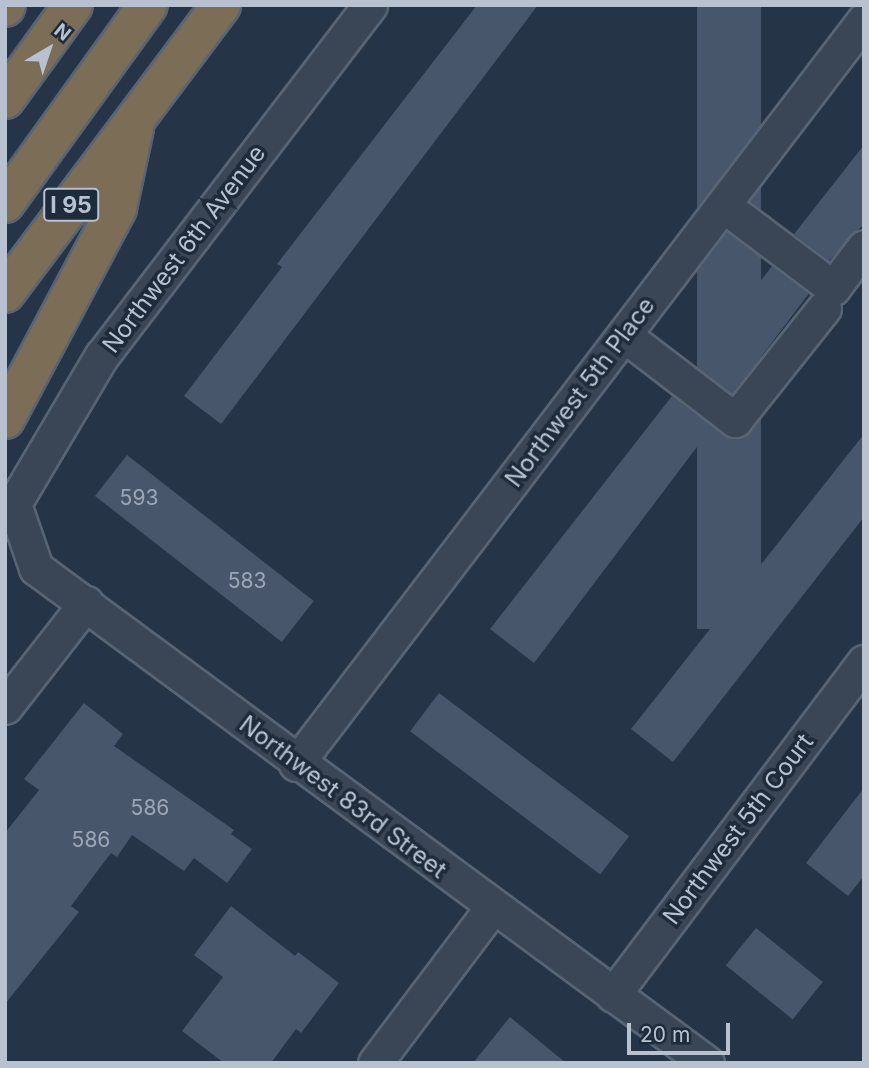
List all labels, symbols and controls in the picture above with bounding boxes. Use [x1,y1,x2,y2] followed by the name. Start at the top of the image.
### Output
[14,14,84,84] north arrow
[50,19,75,46] text: N
[97,140,271,358] street label: Northwest 6th Avenue
[43,186,99,224] road number: I 95
[499,291,661,493] street label: Northwest 5th Place
[120,485,158,511] house number: 593
[228,568,266,594] house number: 583
[234,710,452,884] street label: Northwest 83rd Street
[657,728,819,930] street label: Northwest 5th Court
[131,795,169,821] house number: 586
[72,827,110,853] house number: 586
[631,1009,734,1052] scale bar
[640,1022,690,1047] text: 20 m

